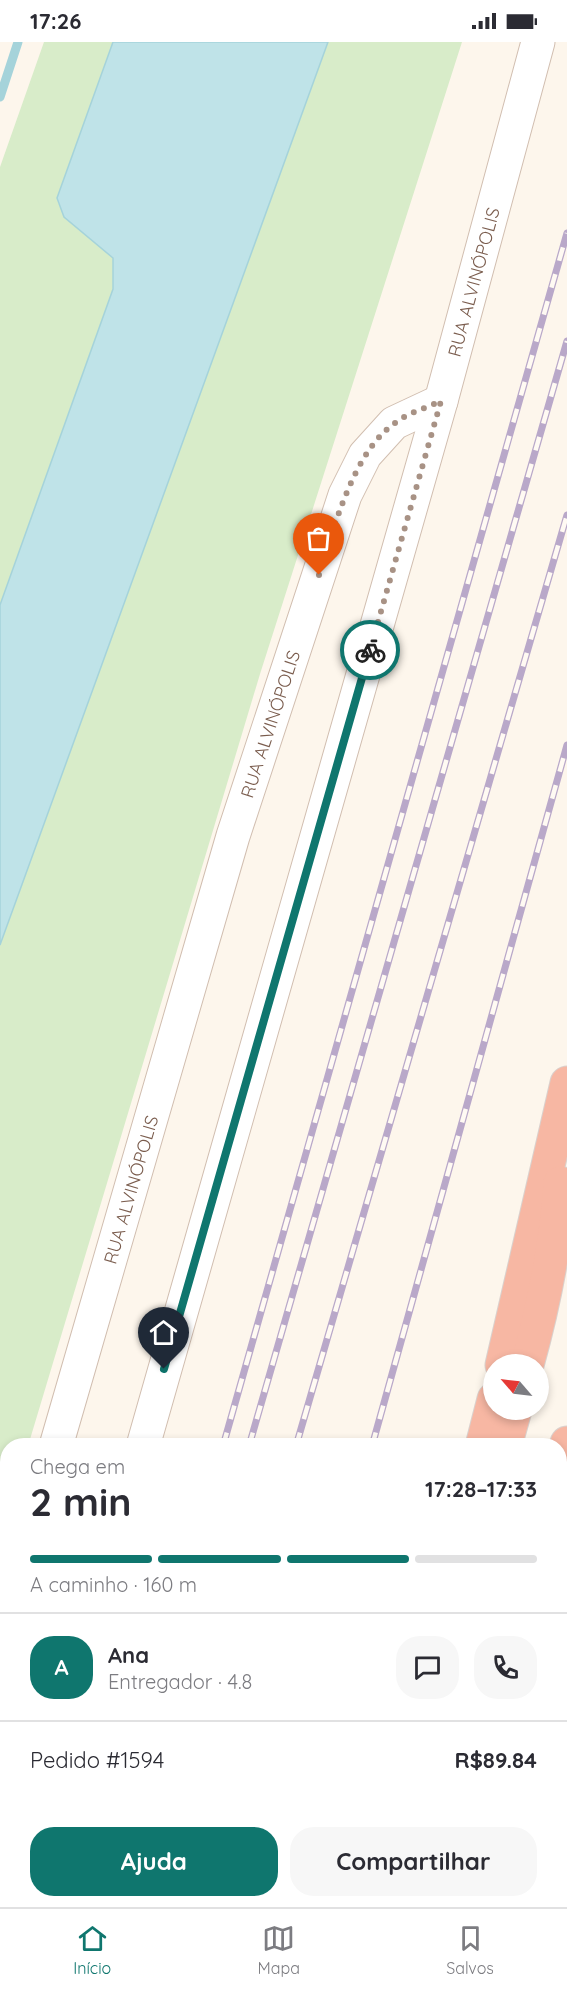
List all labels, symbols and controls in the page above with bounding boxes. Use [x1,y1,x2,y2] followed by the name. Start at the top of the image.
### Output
[30,7,81,35] text: 17:26
[442,205,504,359] street label: RUA ALVINÓPOLIS
[293,513,344,575] pin
[302,522,335,555] icon: bag
[340,620,400,680] courier
[354,634,387,667] icon: bike
[235,647,305,801] street label: RUA ALVINÓPOLIS
[98,1113,163,1267] street label: RUA ALVINÓPOLIS
[138,1307,189,1369] pin
[147,1316,180,1349] icon: home
[483,1354,549,1420] north arrow
[483,1354,549,1420] map controls
[30,1454,125,1479] text: Chega em
[425,1475,537,1503] text: 17:28–17:33
[30,1477,132,1526] text: 2 min
[30,1572,197,1597] text: A caminho · 160 m
[396,1636,459,1699] button: chat
[474,1636,537,1699] button: phone
[108,1641,149,1669] text: Ana
[54,1653,69,1681] text: A
[108,1669,252,1694] text: Entregador · 4.8
[30,1746,164,1774] text: Pedido #1594
[455,1746,537,1774] text: R$89.84
[30,1827,278,1896] button: Ajuda
[290,1827,537,1896] button: Compartilhar
[73,1922,111,1978] tab: Início
[258,1922,300,1978] tab: Mapa
[446,1922,494,1978] tab: Salvos

